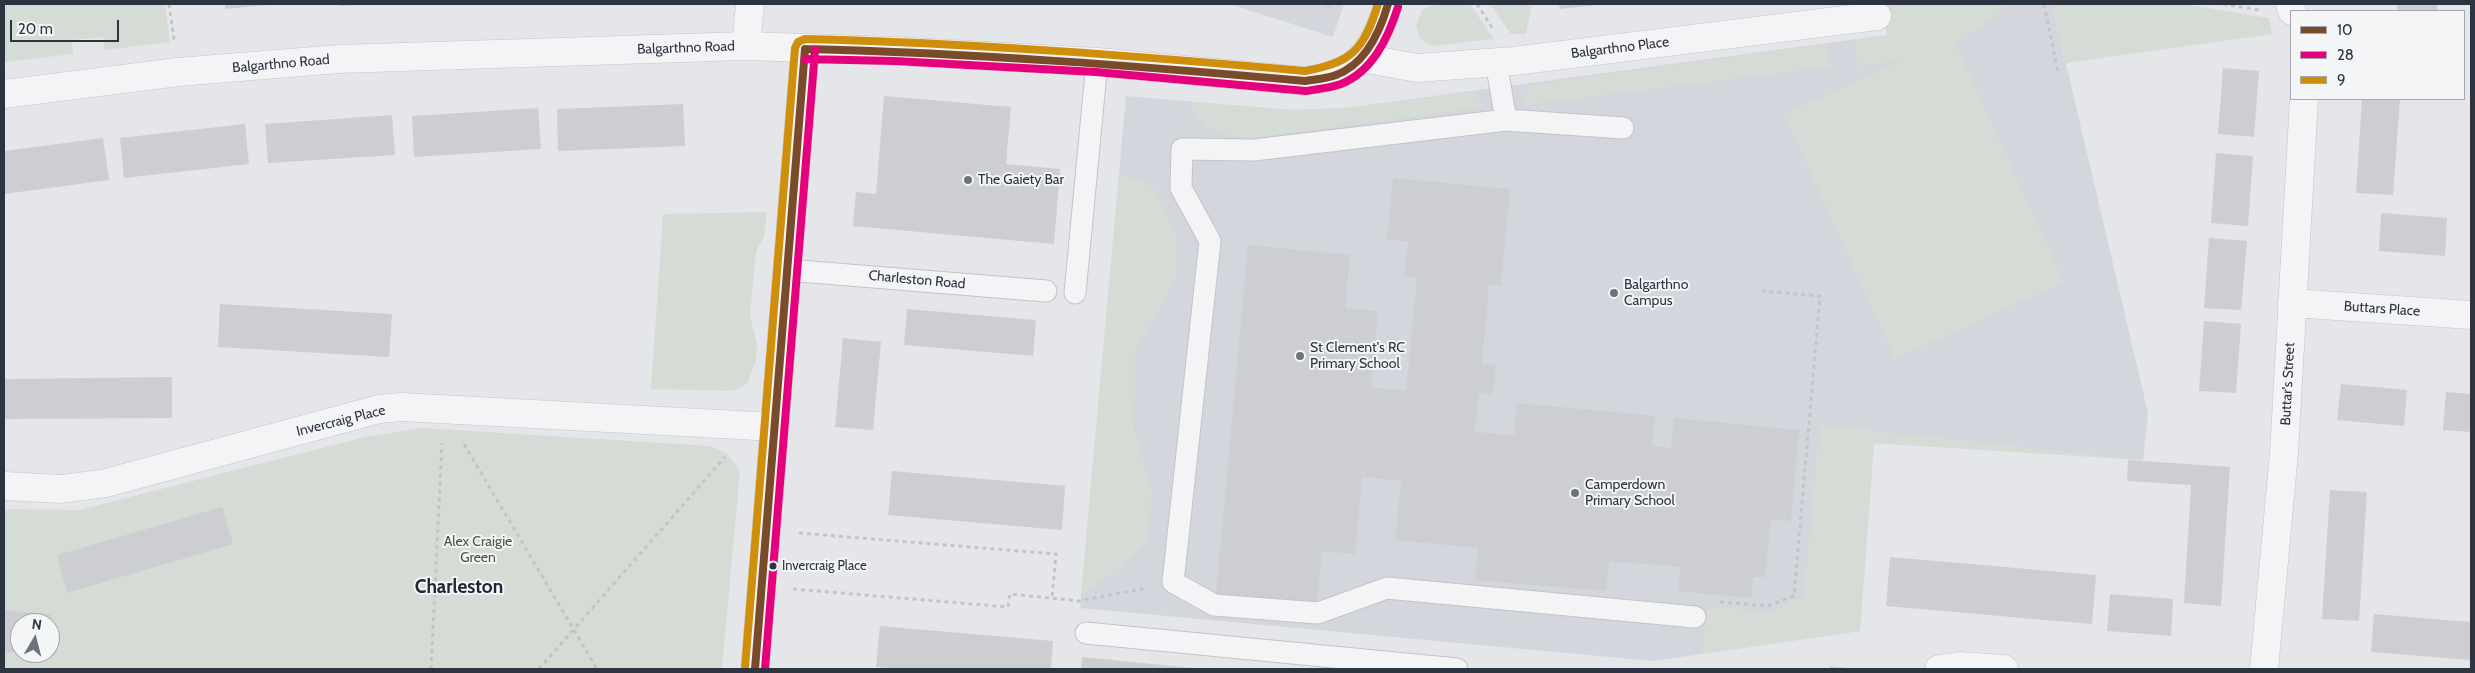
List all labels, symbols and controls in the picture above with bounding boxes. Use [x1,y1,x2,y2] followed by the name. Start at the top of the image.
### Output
[12,10,121,42] scale bar
[2290,10,2465,100] legend
[18,20,53,38] text: 20 m
[2337,21,2352,39] text: 10
[1570,34,1670,62] street label: Balgarthno Place
[637,38,735,58] street label: Balgarthno Road
[2337,46,2354,64] text: 28
[232,51,330,77] street label: Balgarthno Road
[2337,71,2346,89] text: 9
[978,172,1064,188] place label: The Gaiety Bar
[962,174,974,186] marker: The Gaiety Bar
[868,267,966,293] street label: Charleston Road
[1624,277,1688,310] place label: Balgarthno Campus
[1608,287,1620,299] marker: Balgarthno Campus
[2343,298,2421,320] street label: Buttars Place
[1310,340,1405,372] place label: St Clement's RC Primary School
[2277,342,2299,426] street label: Buttar's Street
[1294,350,1306,362] marker: St Clement's RC Primary School
[295,402,387,440] street label: Invercraig Place
[1585,477,1675,510] place label: Camperdown Primary School
[1569,487,1581,499] marker: Camperdown Primary School
[444,534,512,566] park label: Alex Craigie Green
[782,558,867,574] place label: Invercraig Place
[768,561,778,571] marker: Invercraig Place
[415,576,503,598] district label: Charleston
[10,613,60,663] north arrow
[31,615,43,634] text: N

